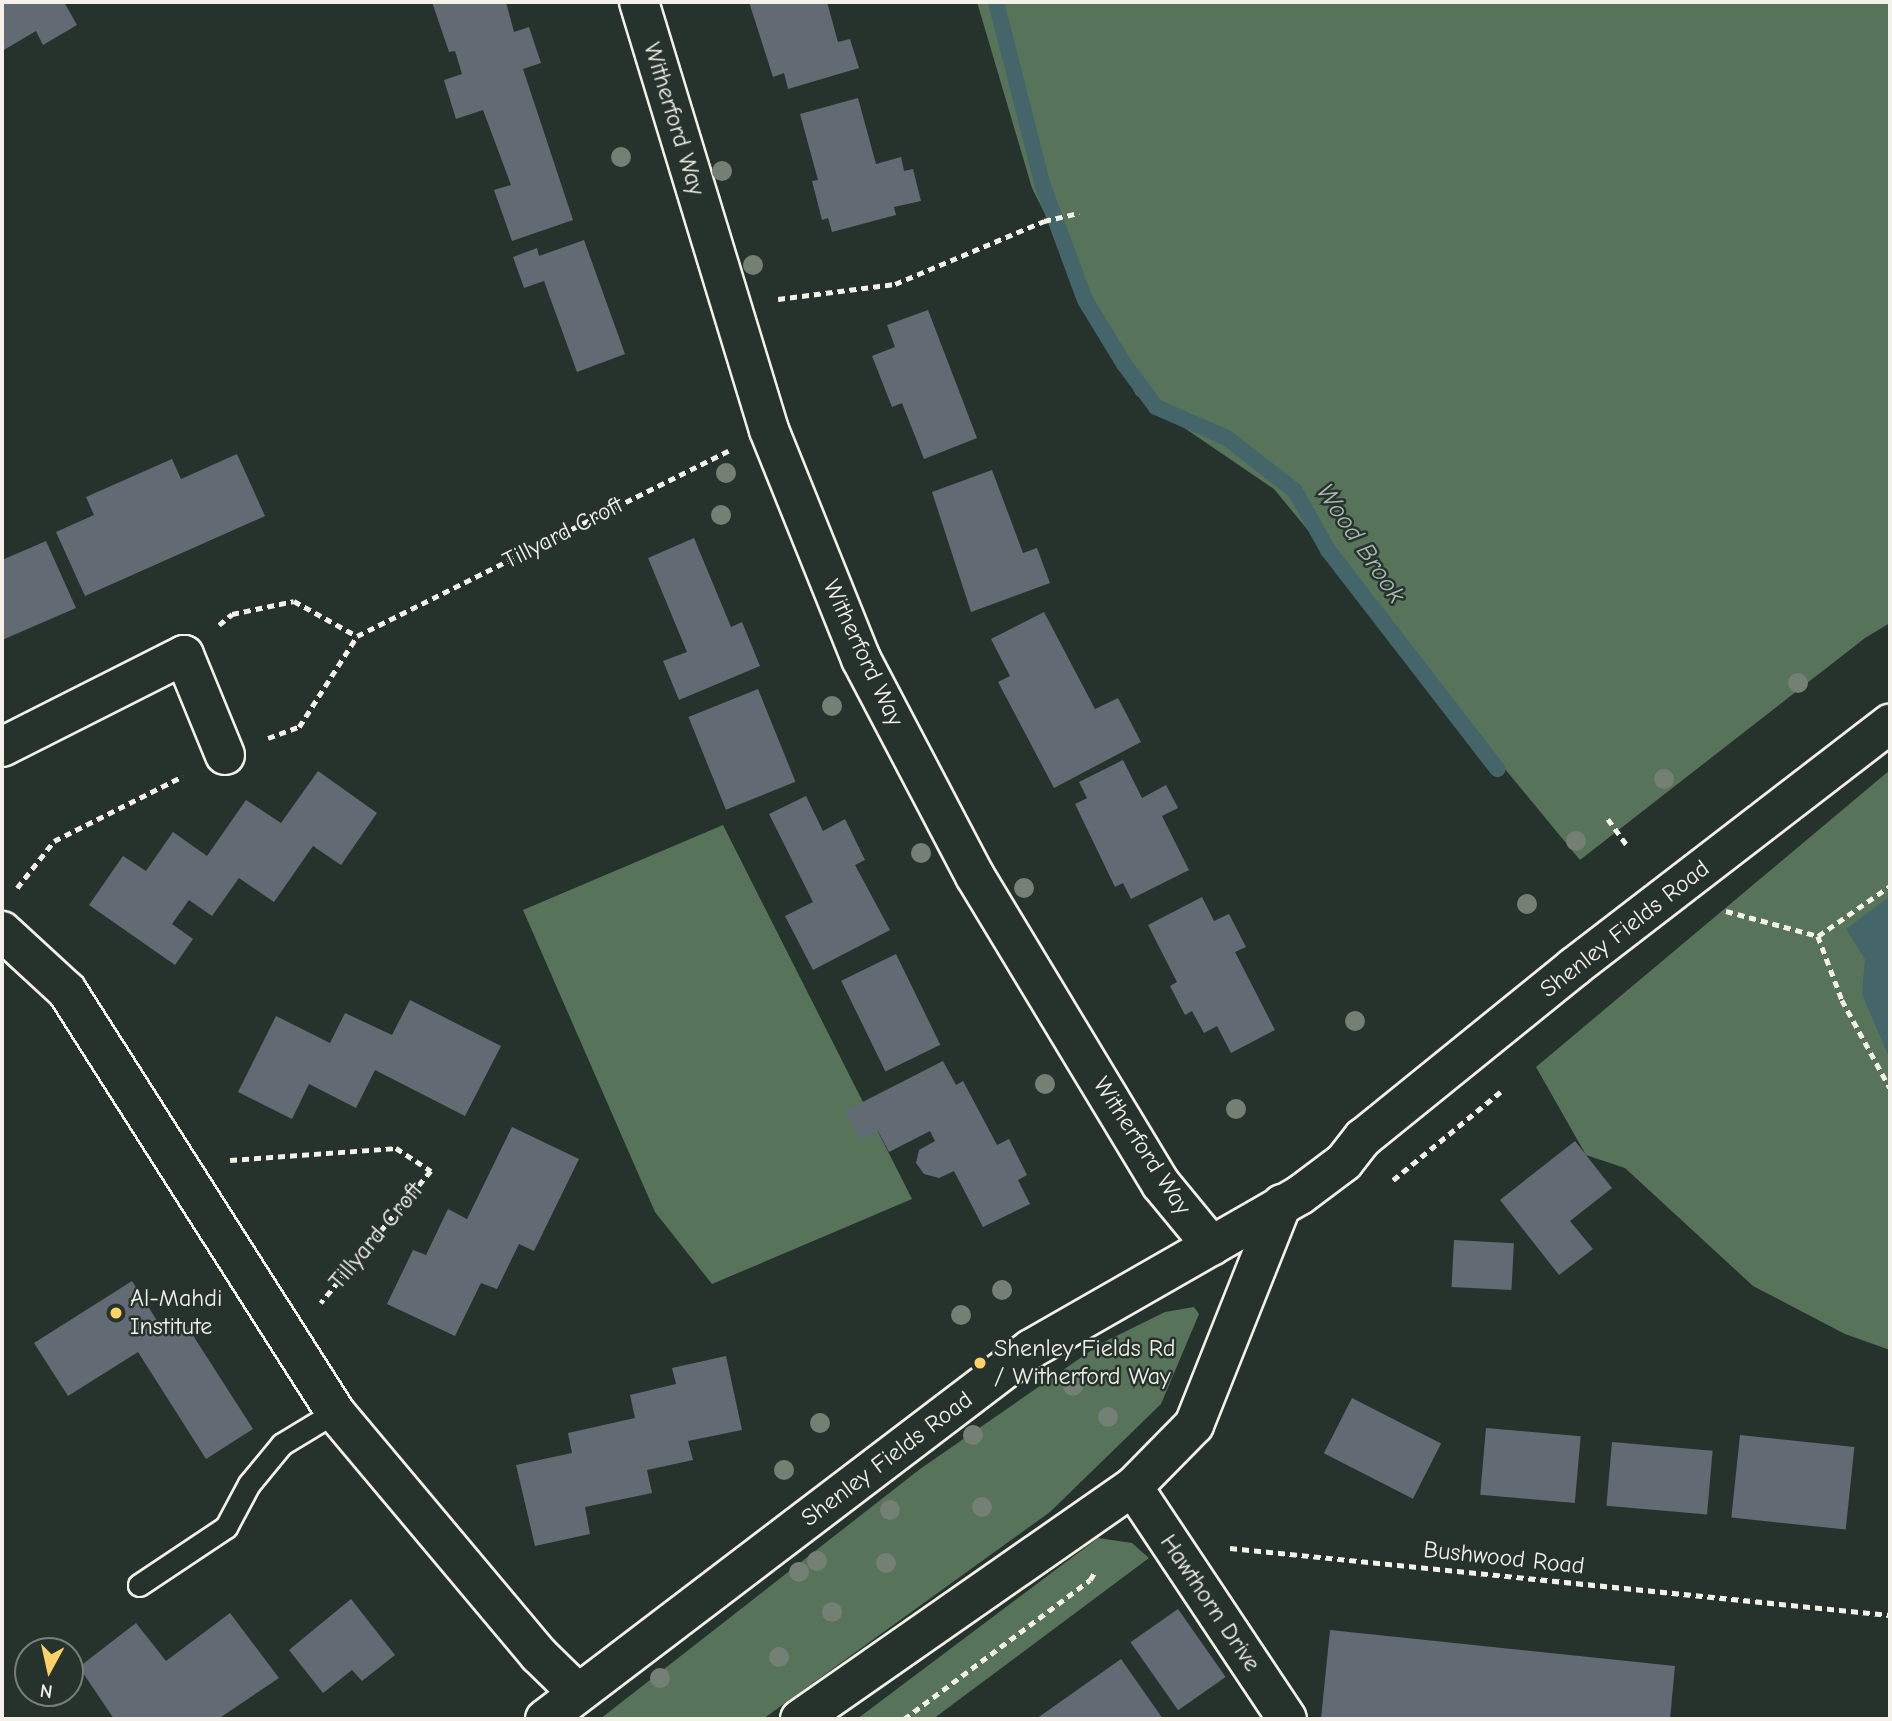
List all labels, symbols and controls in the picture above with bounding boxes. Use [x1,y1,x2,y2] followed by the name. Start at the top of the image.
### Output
[637,39,711,199] street label: Witherford Way
[1309,478,1411,610] water label: Wood Brook
[498,490,628,576] street label: Tillyard Croft
[816,575,910,731] street label: Witherford Way
[1535,854,1715,1004] street label: Shenley Fields Road
[1087,1072,1197,1220] street label: Witherford Way
[323,1177,429,1295] street label: Tillyard Croft
[130,1285,222,1341] place label: Al-Mahdi Institute
[108,1305,124,1321] marker: Al-Mahdi Institute
[994,1335,1175,1391] place label: Shenley Fields Rd / Witherford Way
[972,1355,988,1371] marker: Shenley Fields Rd / Witherford Way
[796,1385,978,1533] street label: Shenley Fields Road
[1154,1529,1266,1677] street label: Hawthorn Drive
[1422,1535,1586,1581] street label: Bushwood Road
[14,1637,84,1707] north arrow
[39,1679,54,1703] text: N

